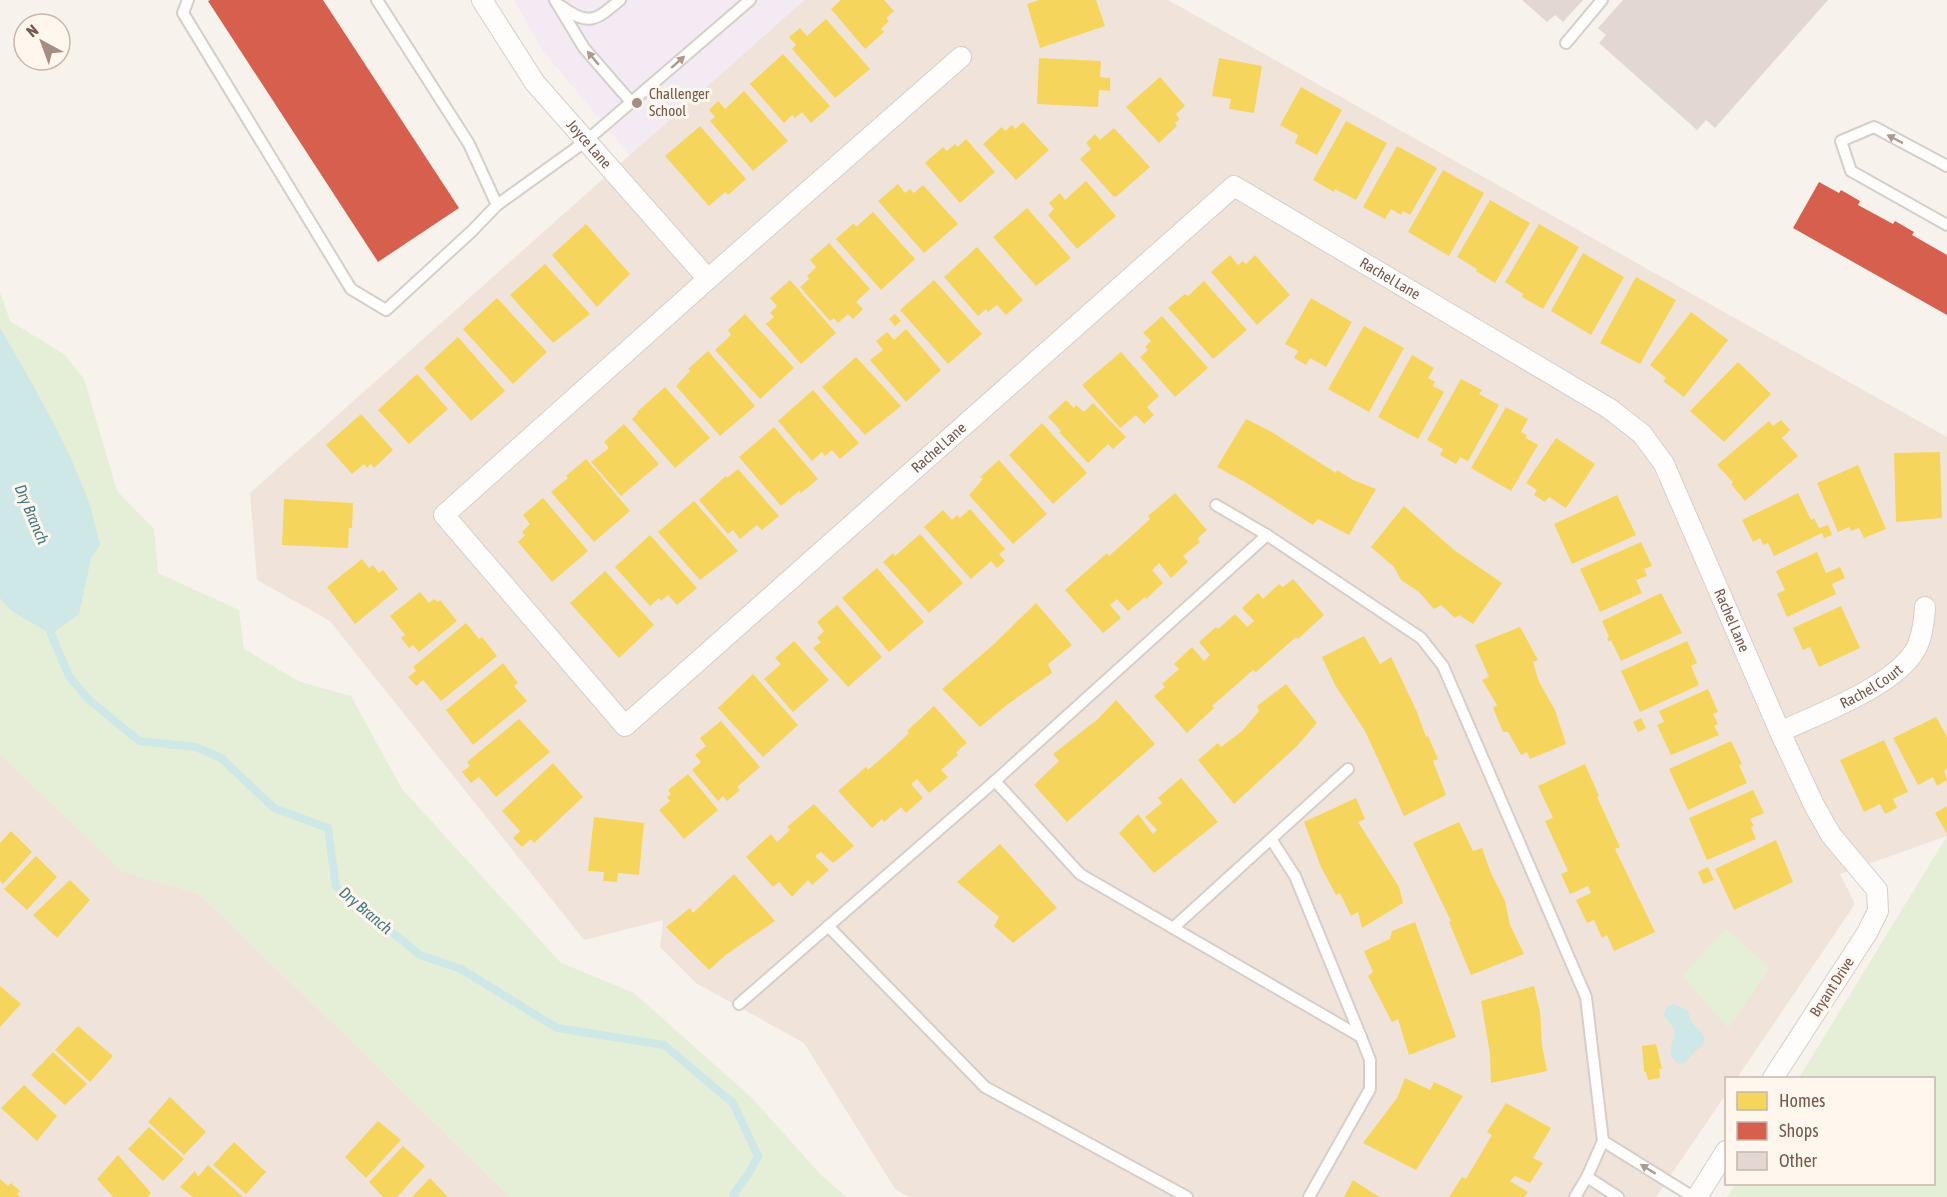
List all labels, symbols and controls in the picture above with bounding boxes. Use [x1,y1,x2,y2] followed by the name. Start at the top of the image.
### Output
[12,12,72,72] north arrow
[23,21,42,41] text: N
[587,51,600,66] one-way arrow
[670,55,686,68] one-way arrow
[649,85,710,119] place label: Challenger School
[630,96,644,110] marker: Challenger School
[563,116,615,172] street label: Joyce Lane
[1887,134,1904,144] one-way arrow
[1357,254,1424,303] street label: Rachel Lane
[908,419,969,476] street label: Rachel Lane
[10,481,53,547] water label: Dry Branch
[1711,586,1753,655] street label: Rachel Lane
[1837,661,1906,712] street label: Rachel Court
[335,883,396,938] water label: Dry Branch
[1806,954,1857,1020] street label: Bryant Drive
[1725,1077,1935,1185] legend
[1779,1090,1825,1111] text: Homes
[1779,1120,1819,1141] text: Shops
[1779,1150,1818,1171] text: Other
[1640,1164,1656,1175] one-way arrow

